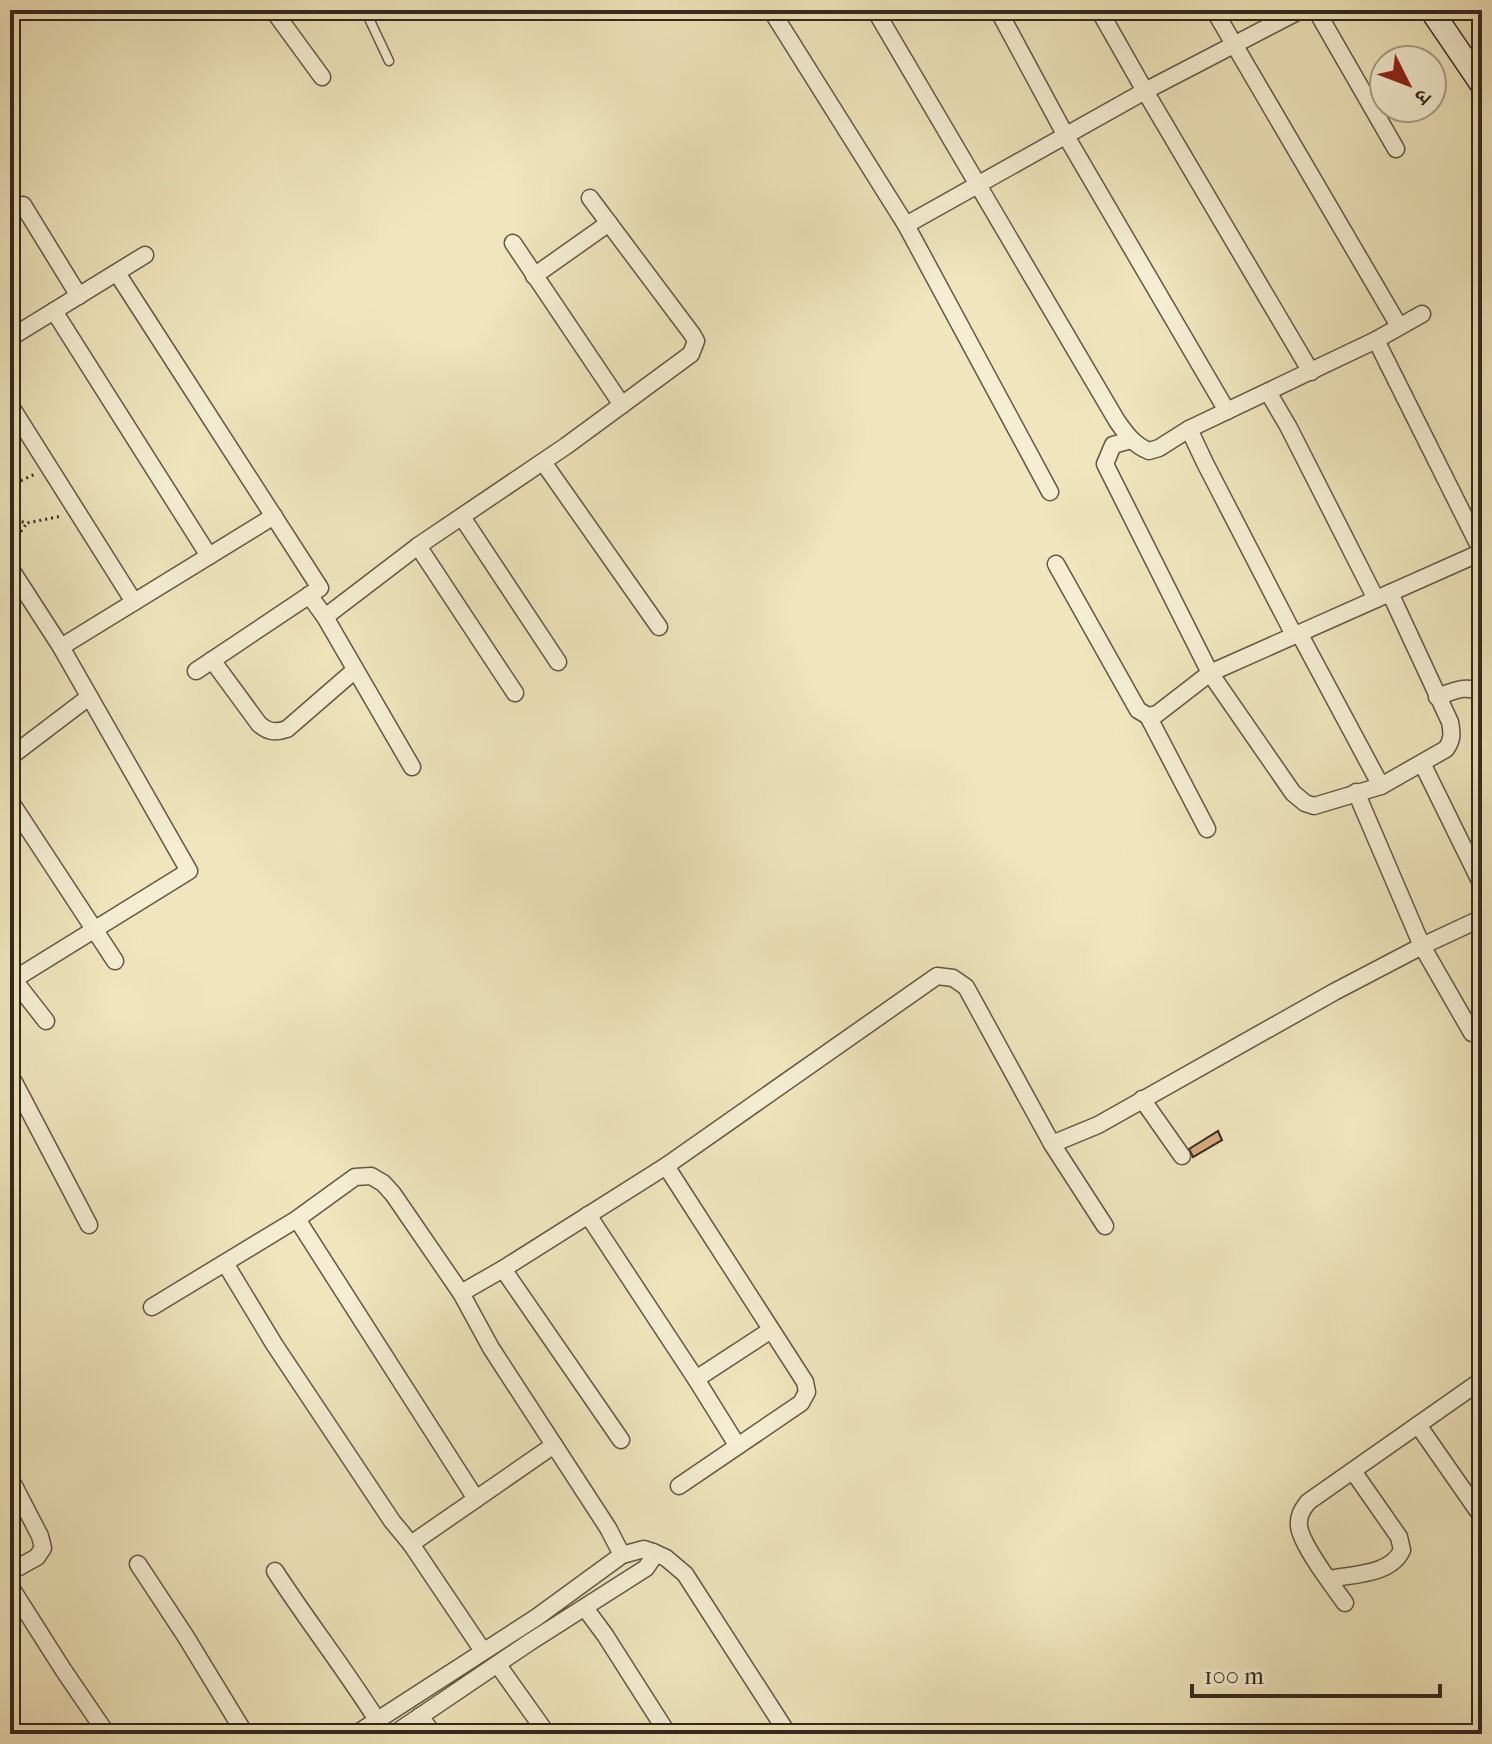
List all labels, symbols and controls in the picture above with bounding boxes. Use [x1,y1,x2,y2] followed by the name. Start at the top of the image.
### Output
[1368,44,1448,124] north arrow
[1408,82,1437,111] text: उ
[1192,1648,1440,1698] scale bar
[1204,1662,1264,1690] text: 100 m

